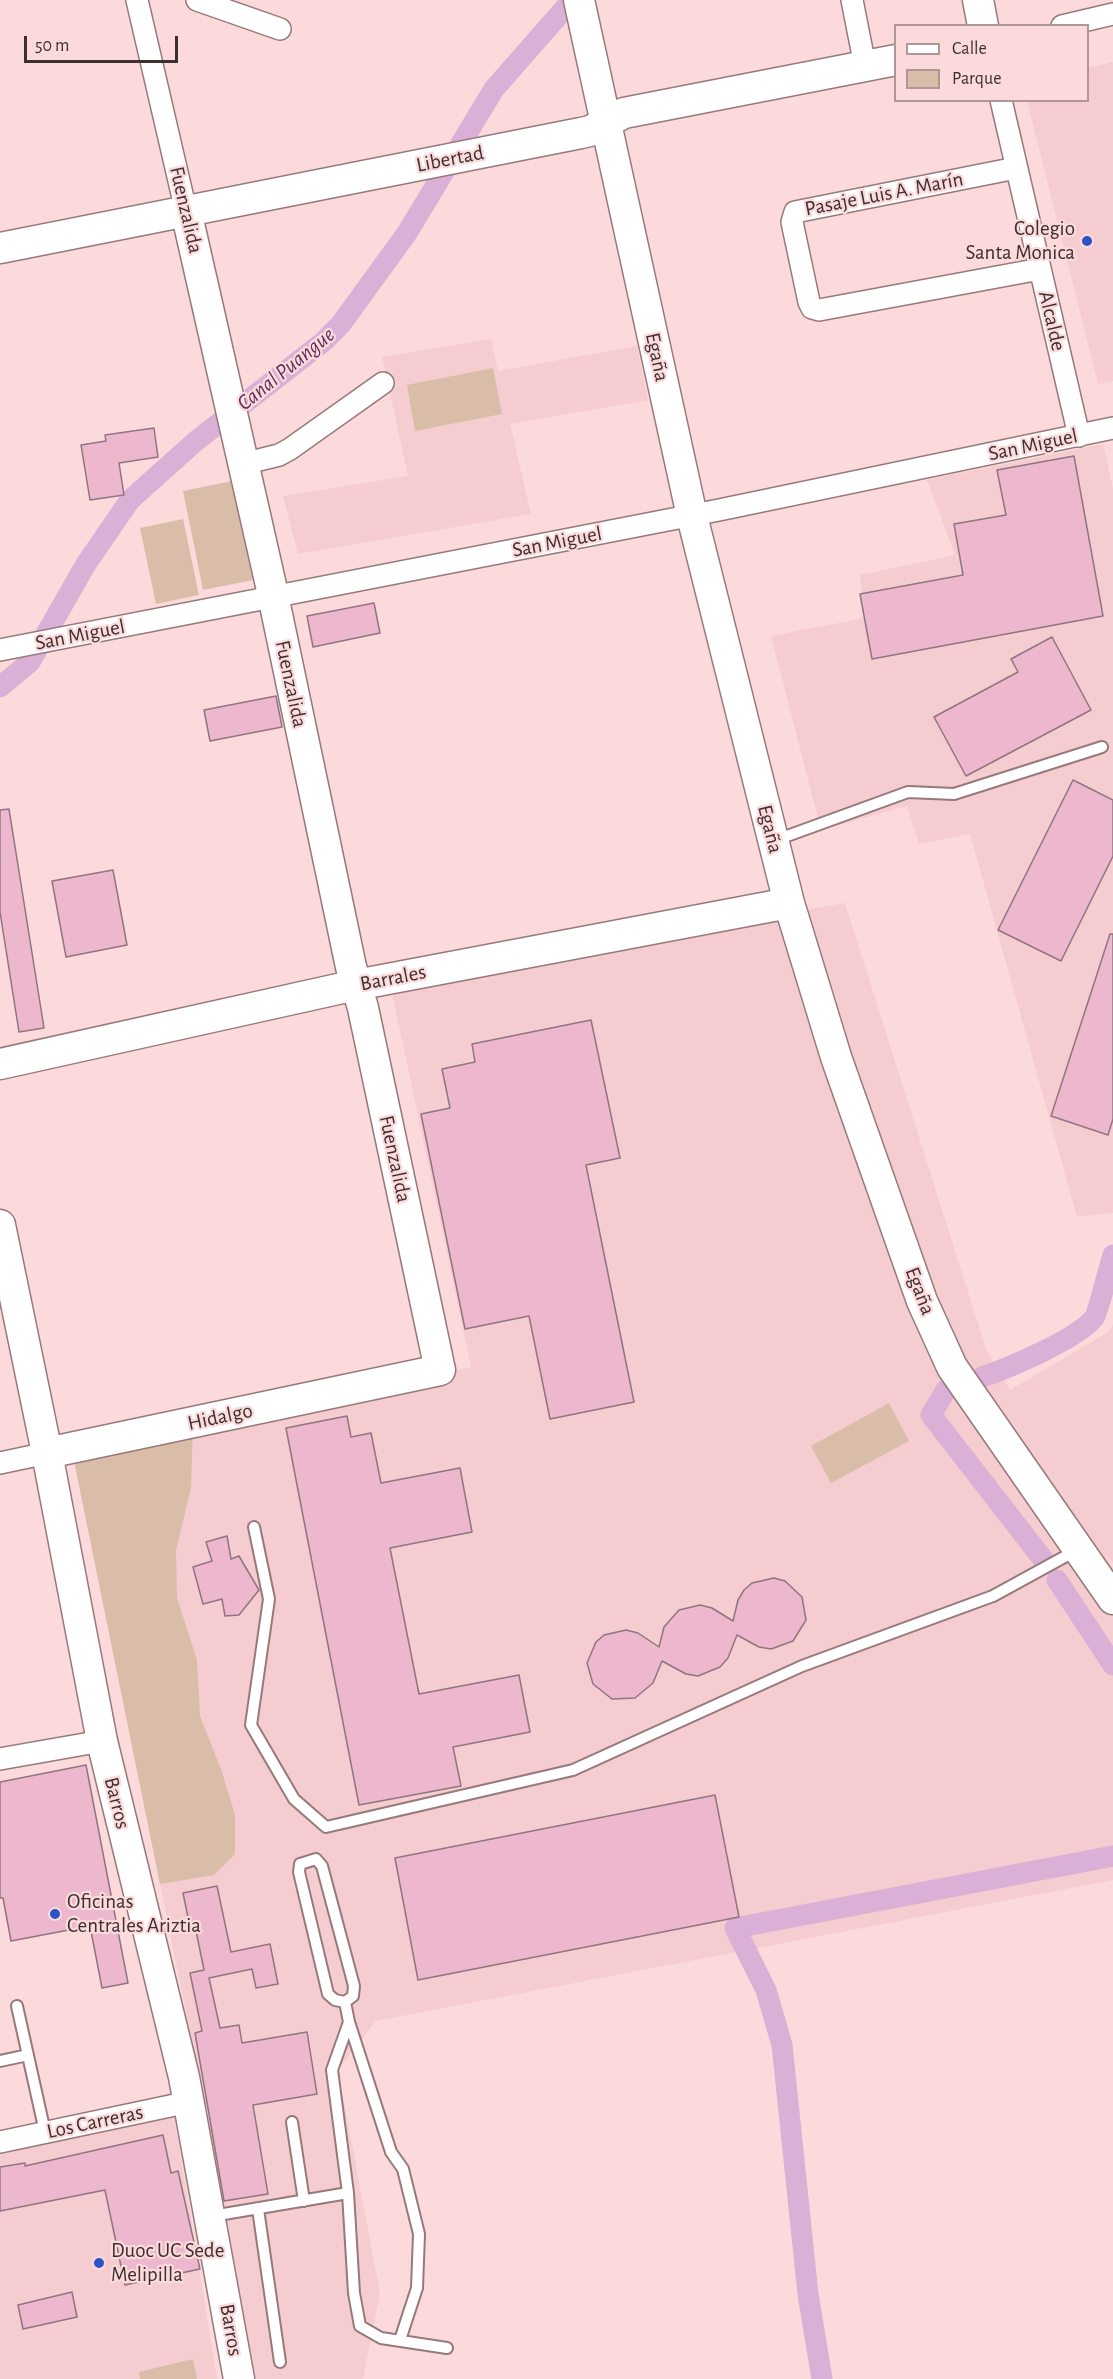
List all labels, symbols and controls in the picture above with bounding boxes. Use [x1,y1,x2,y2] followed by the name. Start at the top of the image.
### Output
[27,24,182,62] scale bar
[894,24,1089,102] legend
[35,37,69,55] text: 50 m
[952,40,987,58] text: Calle
[952,70,1001,88] text: Parque
[414,140,486,178] street label: Libertad
[164,164,208,256] street label: Fuenzalida
[803,166,965,222] street label: Pasaje Luis A. Marín
[966,216,1075,266] place label: Colegio Santa Monica
[1080,234,1094,248] marker: Colegio Santa Monica
[1033,289,1071,353] street label: Alcalde
[232,322,340,416] water label: Canal Puangue
[640,330,674,384] street label: Egaña
[986,423,1080,467] street label: San Miguel
[510,521,604,563] street label: San Miguel
[33,614,127,656] street label: San Miguel
[269,638,313,730] street label: Fuenzalida
[752,802,788,856] street label: Egaña
[358,959,428,997] street label: Barrales
[373,1113,417,1205] street label: Fuenzalida
[899,1263,941,1319] street label: Egaña
[185,1398,255,1436] street label: Hidalgo
[98,1775,136,1831] street label: Barros
[67,1889,201,1939] place label: Oficinas Centrales Ariztia
[48,1907,62,1921] marker: Oficinas Centrales Ariztia
[45,2100,145,2144] street label: Los Carreras
[111,2238,224,2288] place label: Duoc UC Sede Melipilla
[92,2256,106,2270] marker: Duoc UC Sede Melipilla
[214,2302,248,2358] street label: Barros

